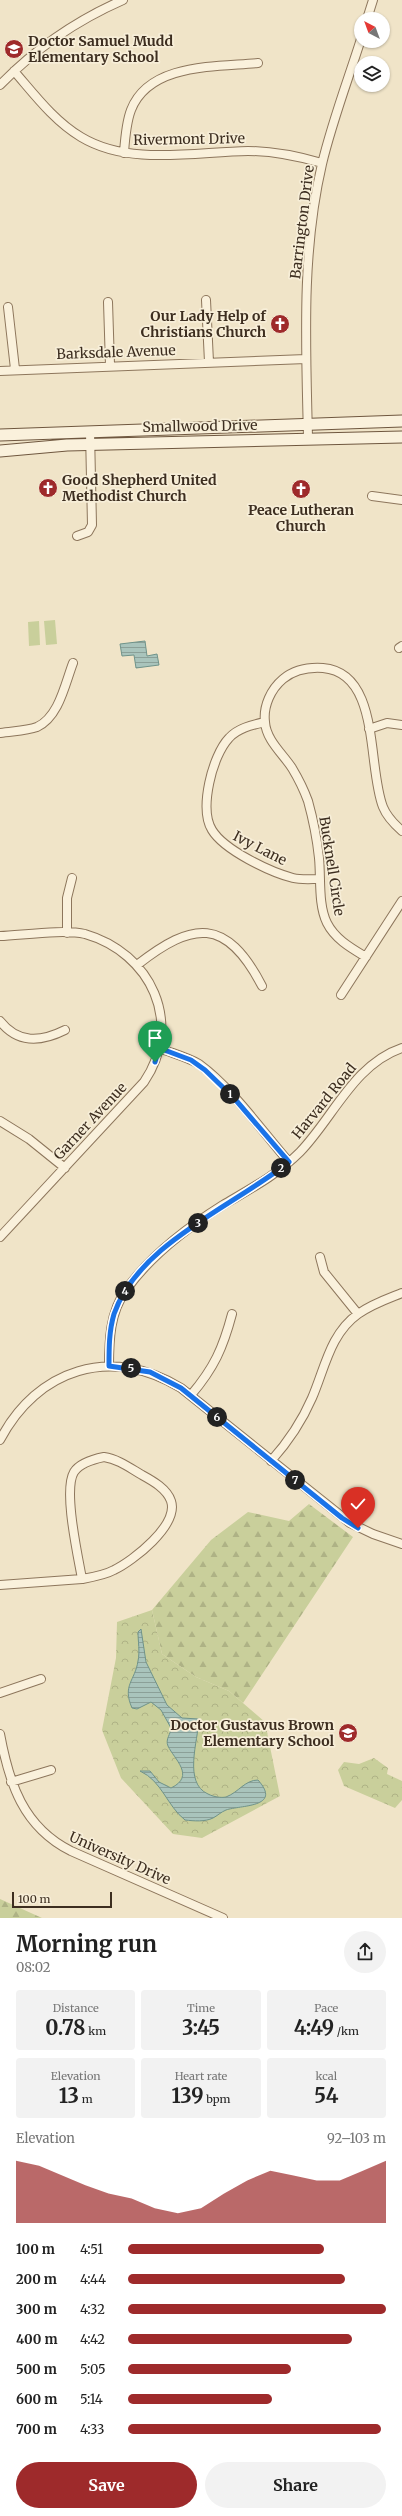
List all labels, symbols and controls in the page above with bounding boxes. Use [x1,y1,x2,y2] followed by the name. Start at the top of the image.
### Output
[354,12,390,48] north arrow
[354,12,390,92] map controls
[28,32,173,66] place label: Doctor Samuel Mudd Elementary School
[3,38,25,60] school or university icon: Doctor Samuel Mudd Elementary School
[354,56,390,92] button: layers
[133,129,245,149] street label: Rivermont Drive
[286,164,318,280] street label: Barrington Drive
[141,307,267,341] place label: Our Lady Help of Christians Church
[269,313,291,335] church icon: Our Lady Help of Christians Church
[56,341,176,363] street label: Barksdale Avenue
[142,416,258,436] street label: Smallwood Drive
[62,471,217,505] place label: Good Shepherd United Methodist Church
[37,477,59,499] church icon: Good Shepherd United Methodist Church
[290,478,312,500] church icon: Peace Lutheran Church
[248,501,355,535] place label: Peace Lutheran Church
[315,815,349,917] street label: Bucknell Circle
[230,827,290,869] street label: Ivy Lane
[138,1021,172,1062] pin
[144,1027,166,1049] icon: arrive
[288,1059,360,1143] street label: Harvard Road
[50,1079,130,1163] street label: Garner Avenue
[220,1084,240,1104] pin: 1
[227,1087,233,1101] text: 1
[271,1158,291,1178] pin: 2
[278,1161,284,1175] text: 2
[188,1213,208,1233] pin: 3
[195,1216,201,1230] text: 3
[115,1281,135,1301] pin: 4
[122,1284,129,1298] text: 4
[121,1358,141,1378] pin: 5
[128,1361,134,1375] text: 5
[207,1407,227,1427] pin: 6
[214,1410,220,1424] text: 6
[285,1470,305,1490] pin: 7
[292,1473,298,1487] text: 7
[341,1487,375,1528] pin
[347,1493,369,1515] icon: check
[170,1716,334,1750] place label: Doctor Gustavus Brown Elementary School
[337,1722,359,1744] school or university icon: Doctor Gustavus Brown Elementary School
[66,1828,174,1888] street label: University Drive
[12,1890,112,1909] scale bar
[18,1892,50,1906] text: 100 m
[16,1930,157,1958] text: Morning run
[344,1931,386,1973] button: share
[16,1959,50,1976] text: 08:02
[53,2001,99,2015] text: Distance
[187,2001,215,2015] text: Time
[314,2001,338,2015] text: Pace
[45,2015,86,2040] text: 0.78
[182,2015,220,2040] text: 3:45
[294,2015,334,2040] text: 4:49
[86,2024,106,2038] text: km
[334,2024,359,2038] text: /km
[51,2069,101,2083] text: Elevation
[175,2069,227,2083] text: Heart rate
[316,2069,337,2083] text: kcal
[59,2083,79,2108] text: 13
[171,2083,204,2108] text: 139
[314,2083,338,2108] text: 54
[79,2092,93,2106] text: m
[204,2092,231,2106] text: bpm
[16,2130,75,2147] text: Elevation
[327,2130,386,2147] text: 92–103 m
[16,2241,55,2258] text: 100 m
[80,2241,103,2258] text: 4:51
[16,2271,57,2288] text: 200 m
[80,2271,106,2288] text: 4:44
[16,2301,57,2318] text: 300 m
[80,2301,105,2318] text: 4:32
[16,2331,58,2348] text: 400 m
[80,2331,105,2348] text: 4:42
[16,2361,57,2378] text: 500 m
[80,2361,106,2378] text: 5:05
[16,2391,57,2408] text: 600 m
[80,2391,103,2408] text: 5:14
[16,2421,57,2438] text: 700 m
[80,2421,104,2438] text: 4:33
[16,2462,197,2508] button: Save
[205,2462,386,2508] button: Share

